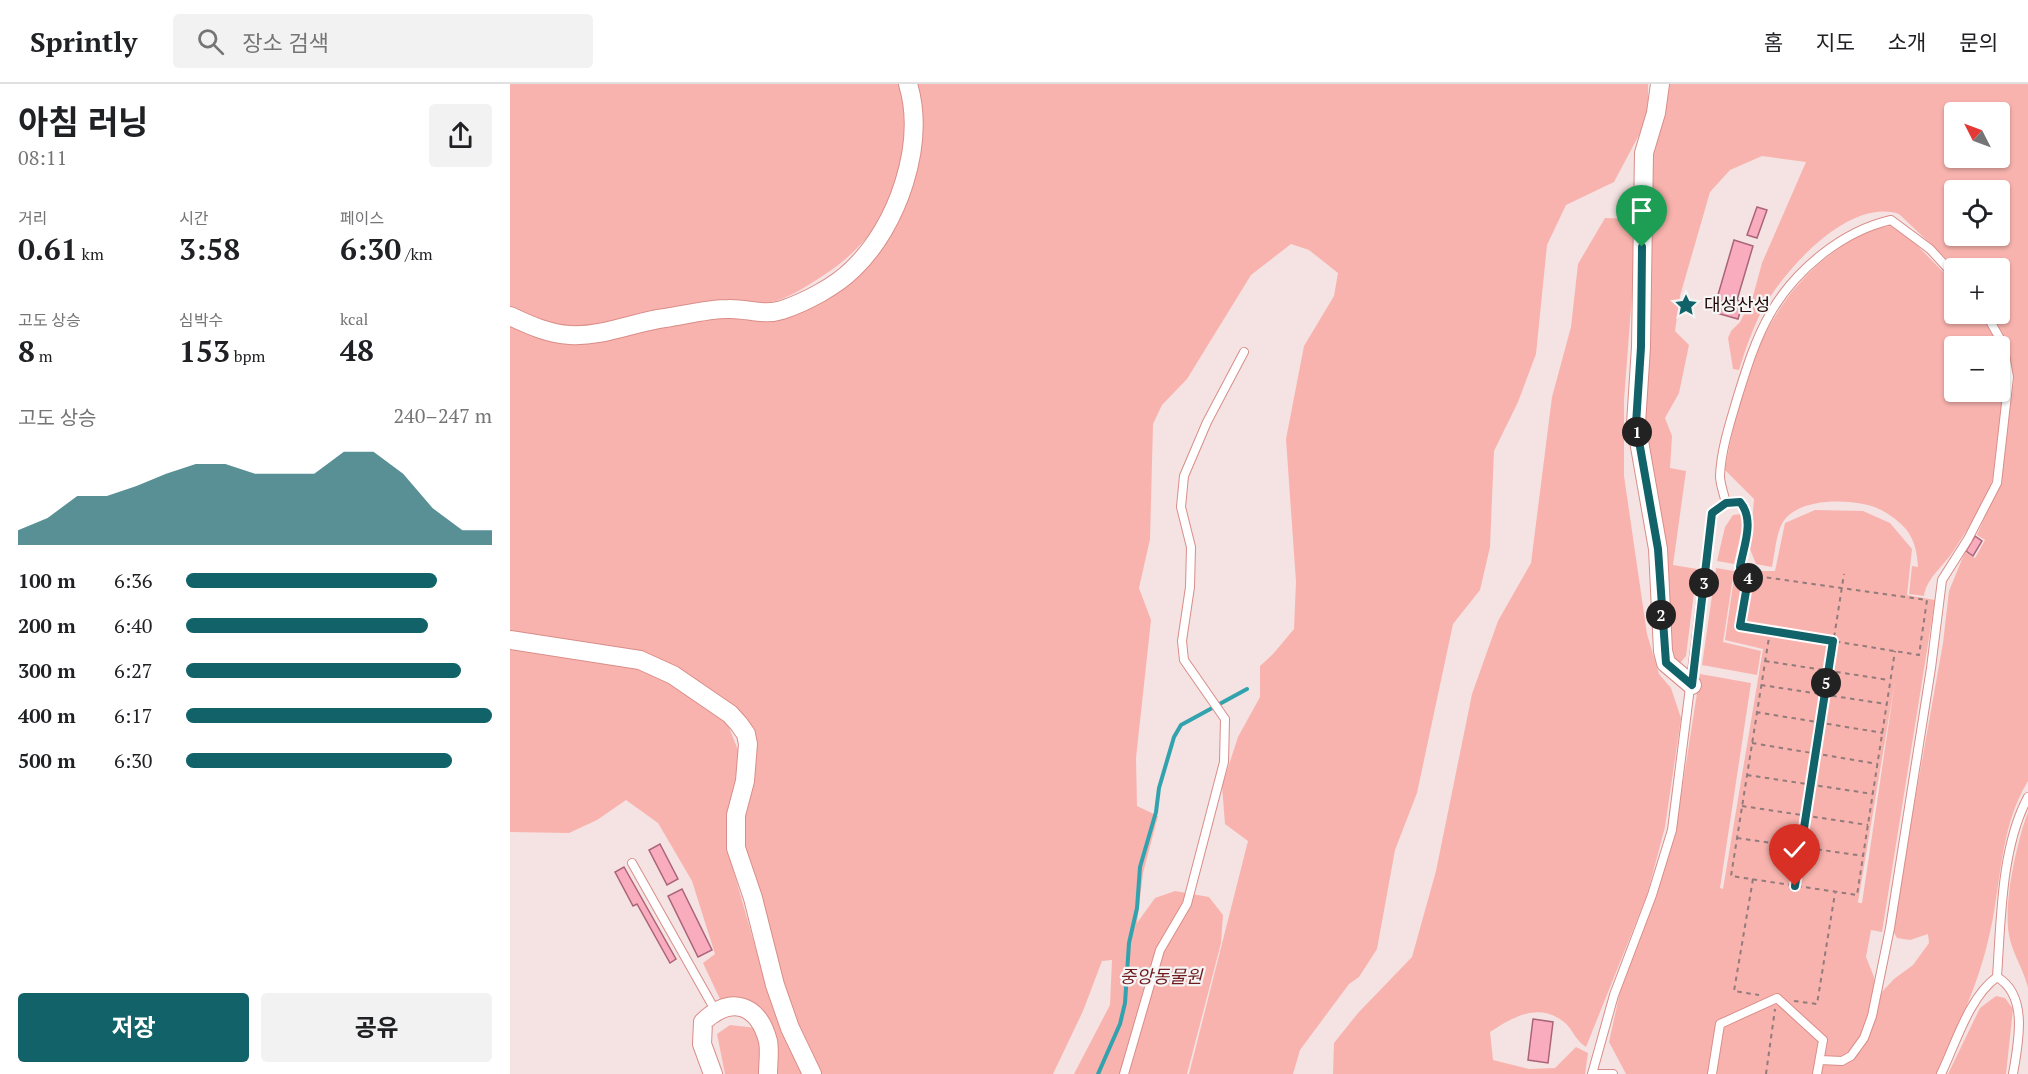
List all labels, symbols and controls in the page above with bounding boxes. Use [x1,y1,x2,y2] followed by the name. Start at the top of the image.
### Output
[173,14,593,68] search box
[30,23,137,60] text: Sprintly
[194,25,227,58] icon: search
[242,28,329,57] text: 장소 검색
[1764,28,1783,56] text: 홈
[1816,28,1855,56] text: 지도
[1888,28,1926,56] text: 소개
[1959,28,1998,56] text: 문의
[18,100,148,143] text: 아침 러닝
[1944,102,2010,168] north arrow
[1944,102,2010,402] map controls
[429,104,492,167] button: share
[18,144,67,171] text: 08:11
[1944,180,2010,246] button: locate
[1616,185,1667,247] pin
[1625,194,1658,227] icon: arrive
[18,207,47,229] text: 거리
[179,207,208,229] text: 시간
[340,207,384,229] text: 페이스
[18,229,78,269] text: 0.61
[179,229,240,269] text: 3:58
[340,229,401,269] text: 6:30
[78,243,104,265] text: km
[401,243,433,265] text: /km
[1944,258,2010,324] button: +
[1673,292,1699,318] place icon: 대성산성
[1704,292,1770,316] place label: 대성산성
[340,308,368,330] text: kcal
[18,309,81,331] text: 고도 상승
[179,309,223,331] text: 심박수
[340,330,374,370] text: 48
[18,331,35,371] text: 8
[179,331,230,371] text: 153
[1944,336,2010,402] button: −
[35,345,53,367] text: m
[230,345,265,367] text: bpm
[393,402,492,429] text: 240–247 m
[18,404,96,431] text: 고도 상승
[1622,417,1652,447] pin: 1
[1632,421,1642,443] text: 1
[1733,563,1763,593] pin: 4
[18,567,76,594] text: 100 m
[114,567,153,594] text: 6:36
[1743,567,1753,589] text: 4
[1689,568,1719,598] pin: 3
[1699,572,1709,594] text: 3
[1646,600,1676,630] pin: 2
[1656,604,1666,626] text: 2
[18,612,76,639] text: 200 m
[114,612,153,639] text: 6:40
[18,657,76,684] text: 300 m
[114,657,153,684] text: 6:27
[1811,668,1841,698] pin: 5
[1821,672,1831,694] text: 5
[18,702,76,729] text: 400 m
[114,702,153,729] text: 6:17
[18,747,76,774] text: 500 m
[114,747,153,774] text: 6:30
[1769,824,1820,886] pin
[1778,833,1811,866] icon: check
[1120,964,1204,988] park label: 중앙동물원
[18,993,249,1062] button: 저장
[261,993,492,1062] button: 공유

